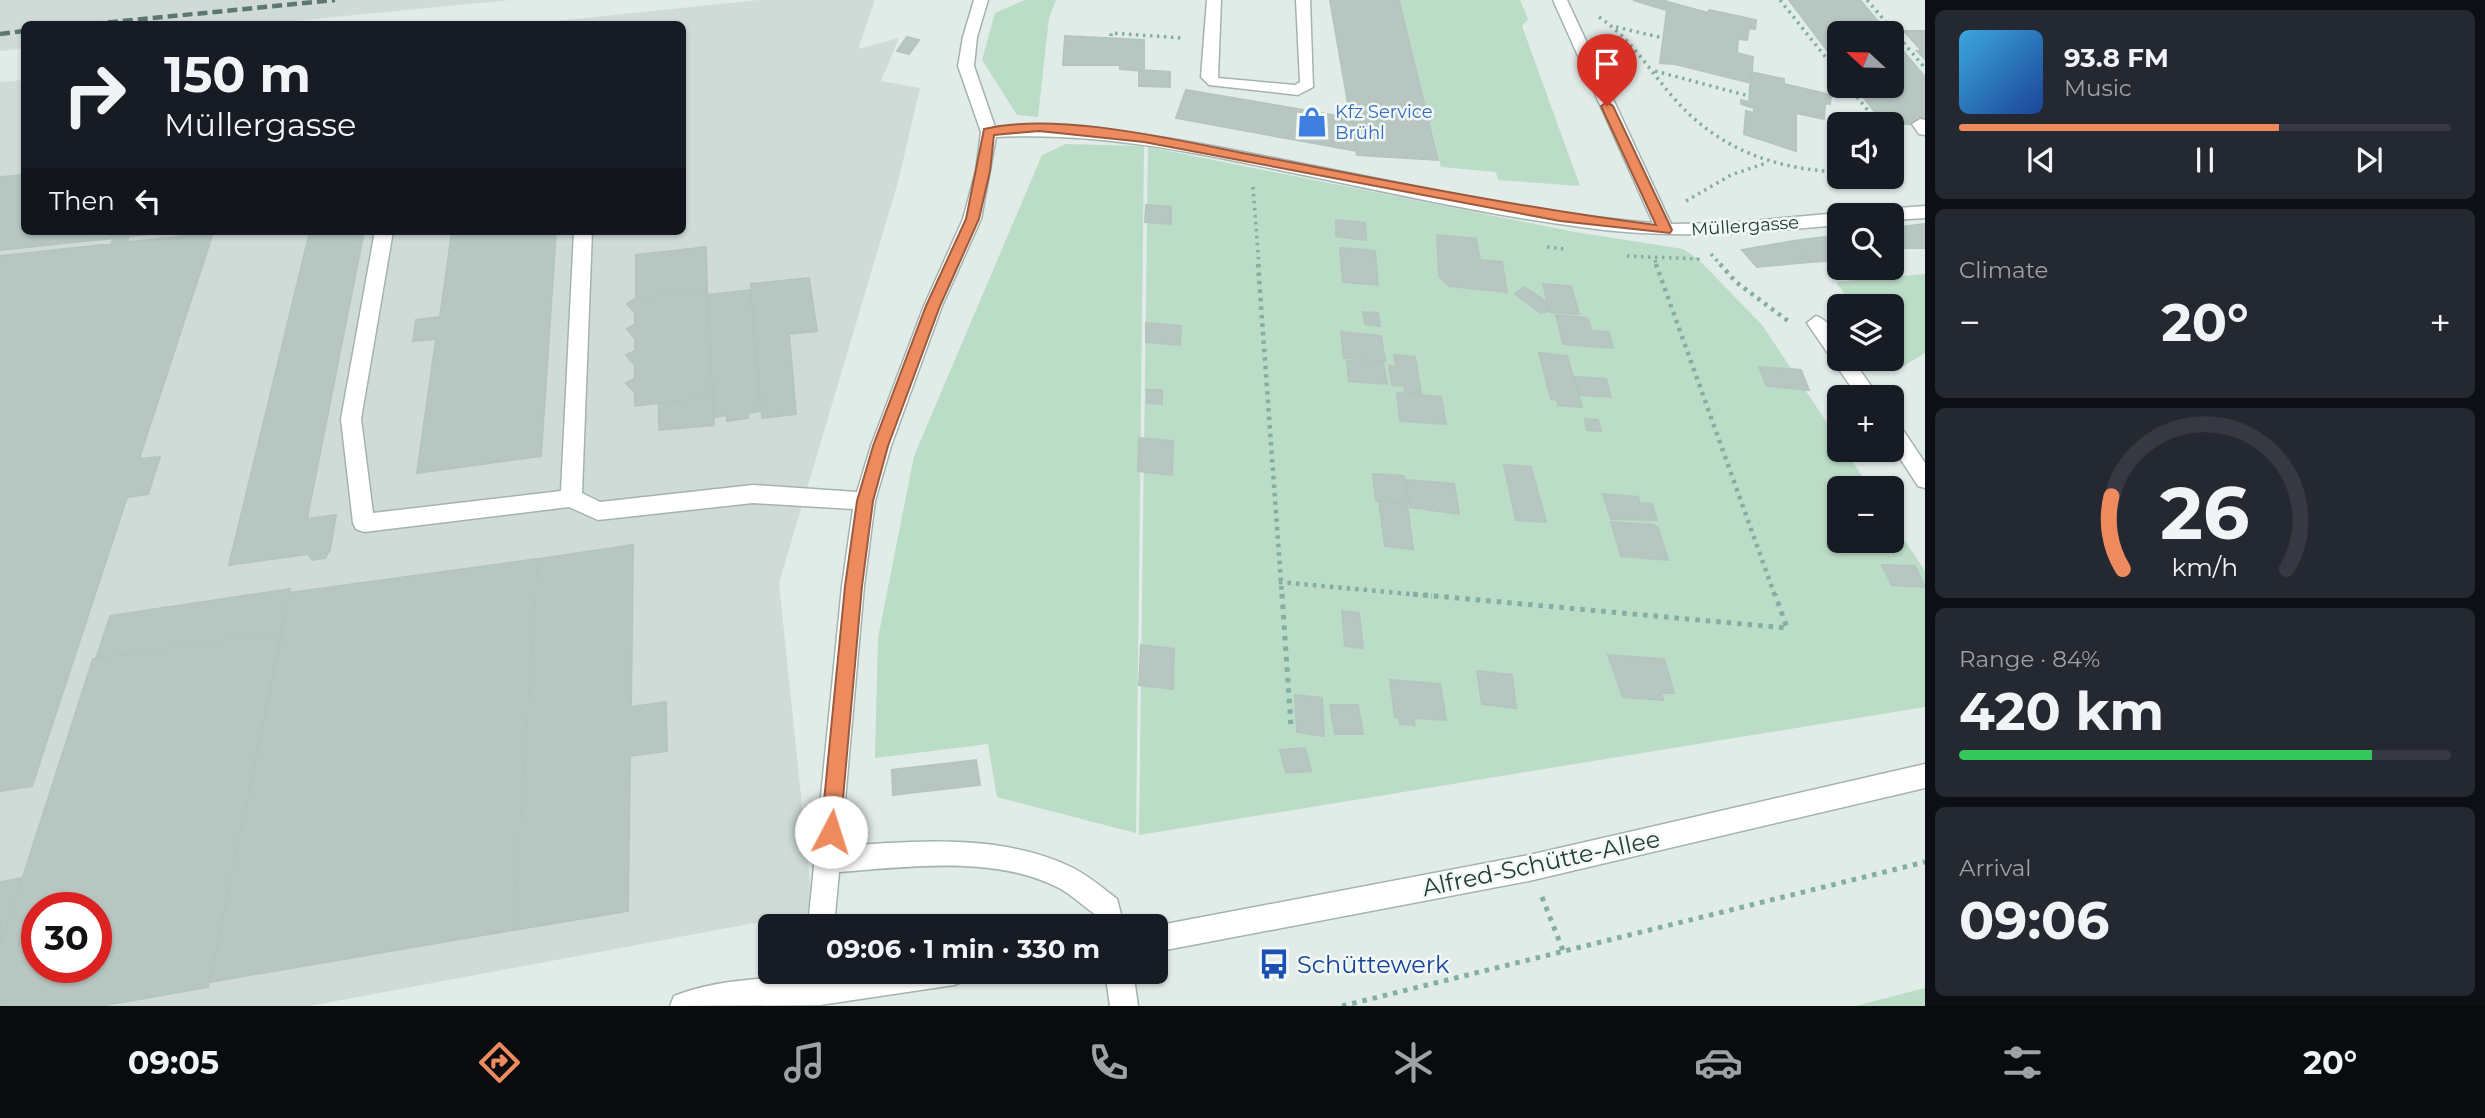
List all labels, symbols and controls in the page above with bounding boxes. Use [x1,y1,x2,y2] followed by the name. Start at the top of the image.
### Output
[1827,21,1904,98] north arrow
[1827,21,1904,553] map controls
[1577,34,1637,106] pin
[2064,42,2169,74] text: 93.8 FM
[164,45,311,104] text: 150 m
[1588,45,1626,83] icon: arrive
[49,49,140,140] icon: right
[2064,74,2132,102] text: Music
[1335,101,1433,144] place label: Kfz Service Brühl
[164,105,356,144] text: Müllergasse
[1295,105,1329,139] shop icon: Kfz Service Brühl
[1827,112,1904,189] button: sound
[2022,141,2060,179] icon: previous
[2186,141,2224,179] icon: pause
[2350,141,2388,179] icon: next
[129,182,167,220] icon: left
[49,185,115,217] text: Then
[1827,203,1904,280] button: search
[1690,211,1800,241] street label: Müllergasse
[1959,256,2048,284] text: Climate
[2161,291,2249,354] text: 20°
[1827,294,1904,371] button: layers
[1959,299,1981,346] text: −
[2429,299,2451,346] text: +
[1827,385,1904,462] button: +
[2160,469,2250,557] text: 26
[1827,476,1904,553] button: −
[2172,552,2238,582] text: km/h
[1959,645,2100,673] text: Range · 84%
[1959,680,2164,743] text: 420 km
[794,795,868,869] position arrow
[1419,824,1663,902] street label: Alfred-Schütte-Allee
[1959,854,2032,882] text: Arrival
[1959,889,2110,952] text: 09:06
[21,892,112,983] speed limit sign: 30
[826,933,1100,965] text: 09:06 · 1 min · 330 m
[1257,947,1291,981] bus stop icon: Schüttewerk
[1297,950,1450,979] place label: Schüttewerk
[475,1038,524,1087] icon: directions
[780,1038,829,1087] icon: music
[1084,1038,1133,1087] icon: phone
[1389,1038,1438,1087] icon: climate
[1694,1038,1743,1087] icon: car
[1998,1038,2047,1087] icon: filters
[128,1043,219,1082] text: 09:05
[2303,1043,2357,1082] text: 20°

